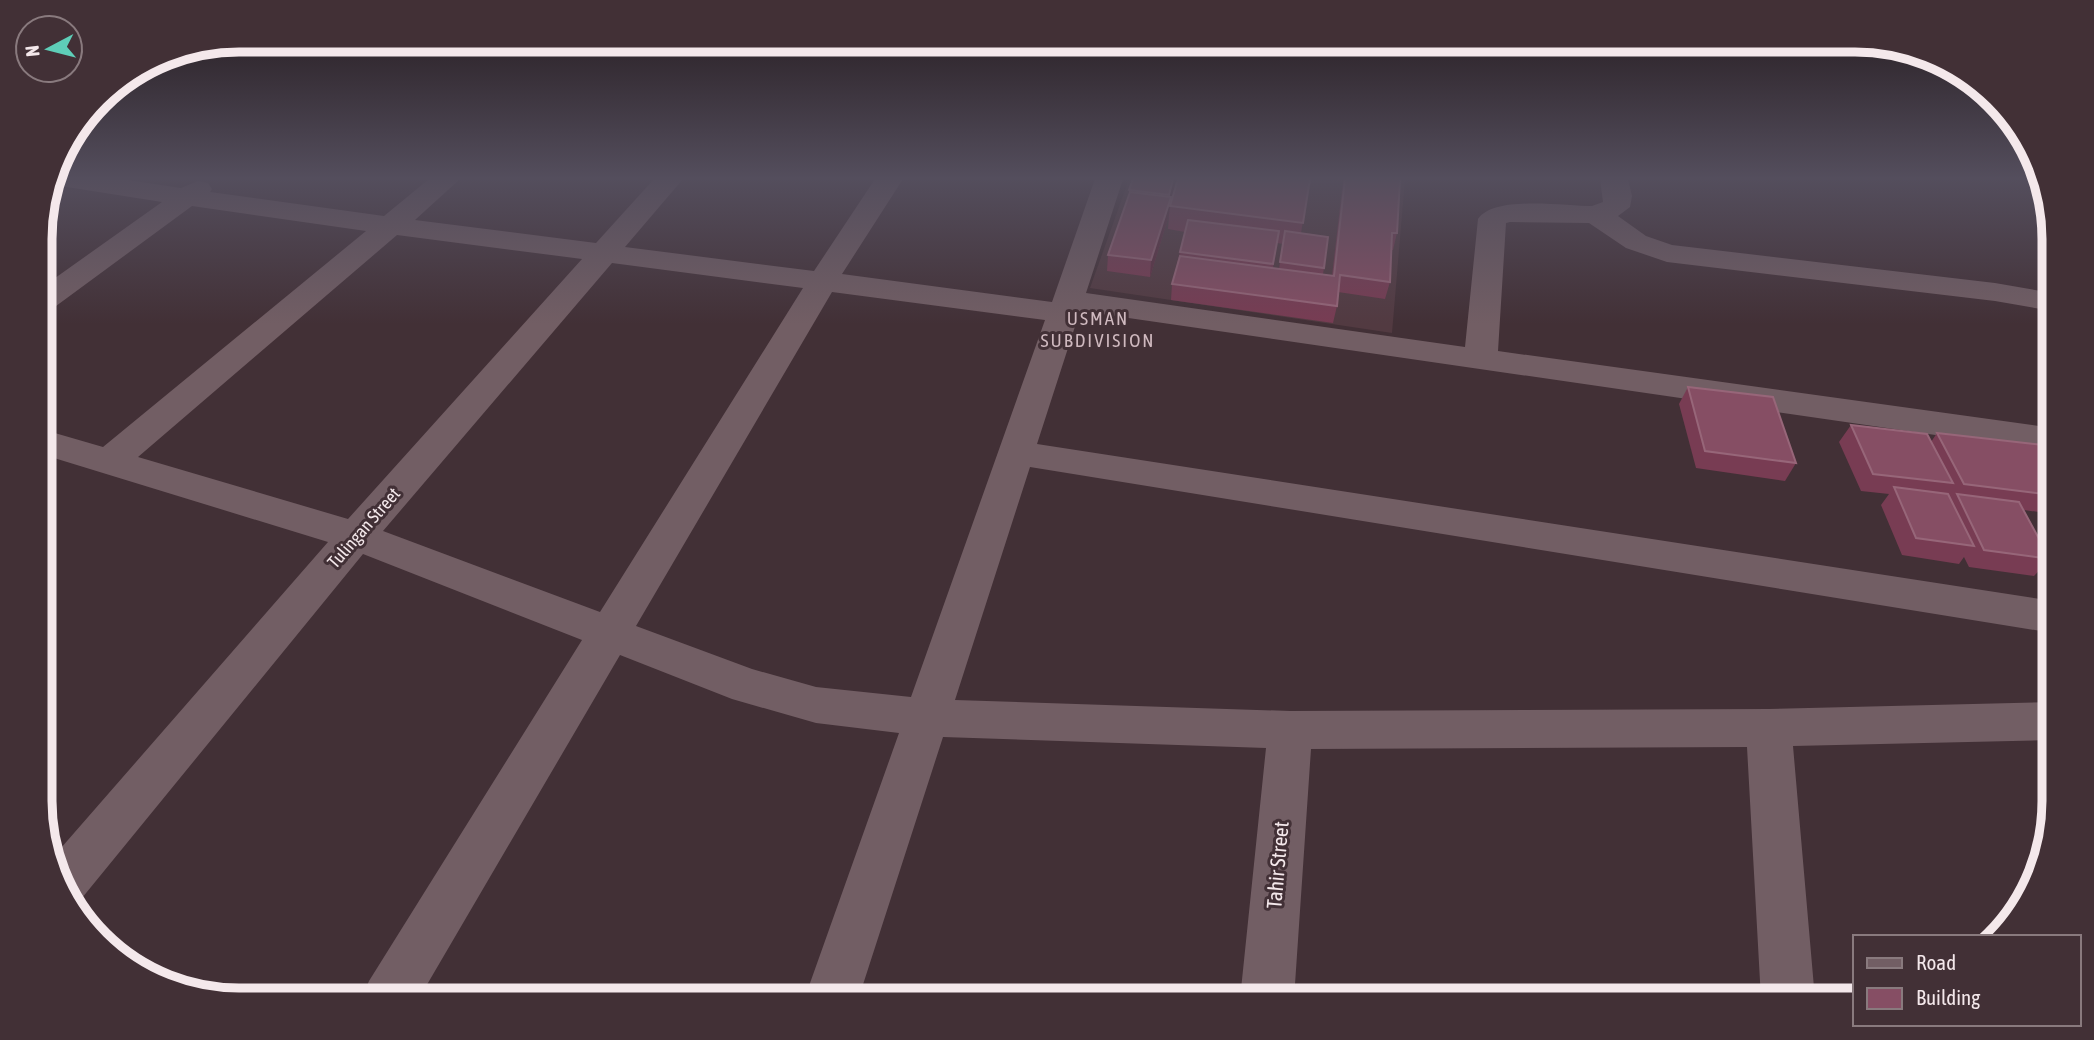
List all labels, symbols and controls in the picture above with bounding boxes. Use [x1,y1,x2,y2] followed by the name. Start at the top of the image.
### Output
[14,14,84,84] north arrow
[21,44,44,58] text: N
[1041,307,1155,351] district label: USMAN SUBDIVISION
[323,483,404,572] street label: Tulingan Street
[1261,820,1293,910] street label: Tahir Street
[1853,935,2080,1026] legend
[1916,950,1956,974] text: Road
[1916,985,1980,1009] text: Building

